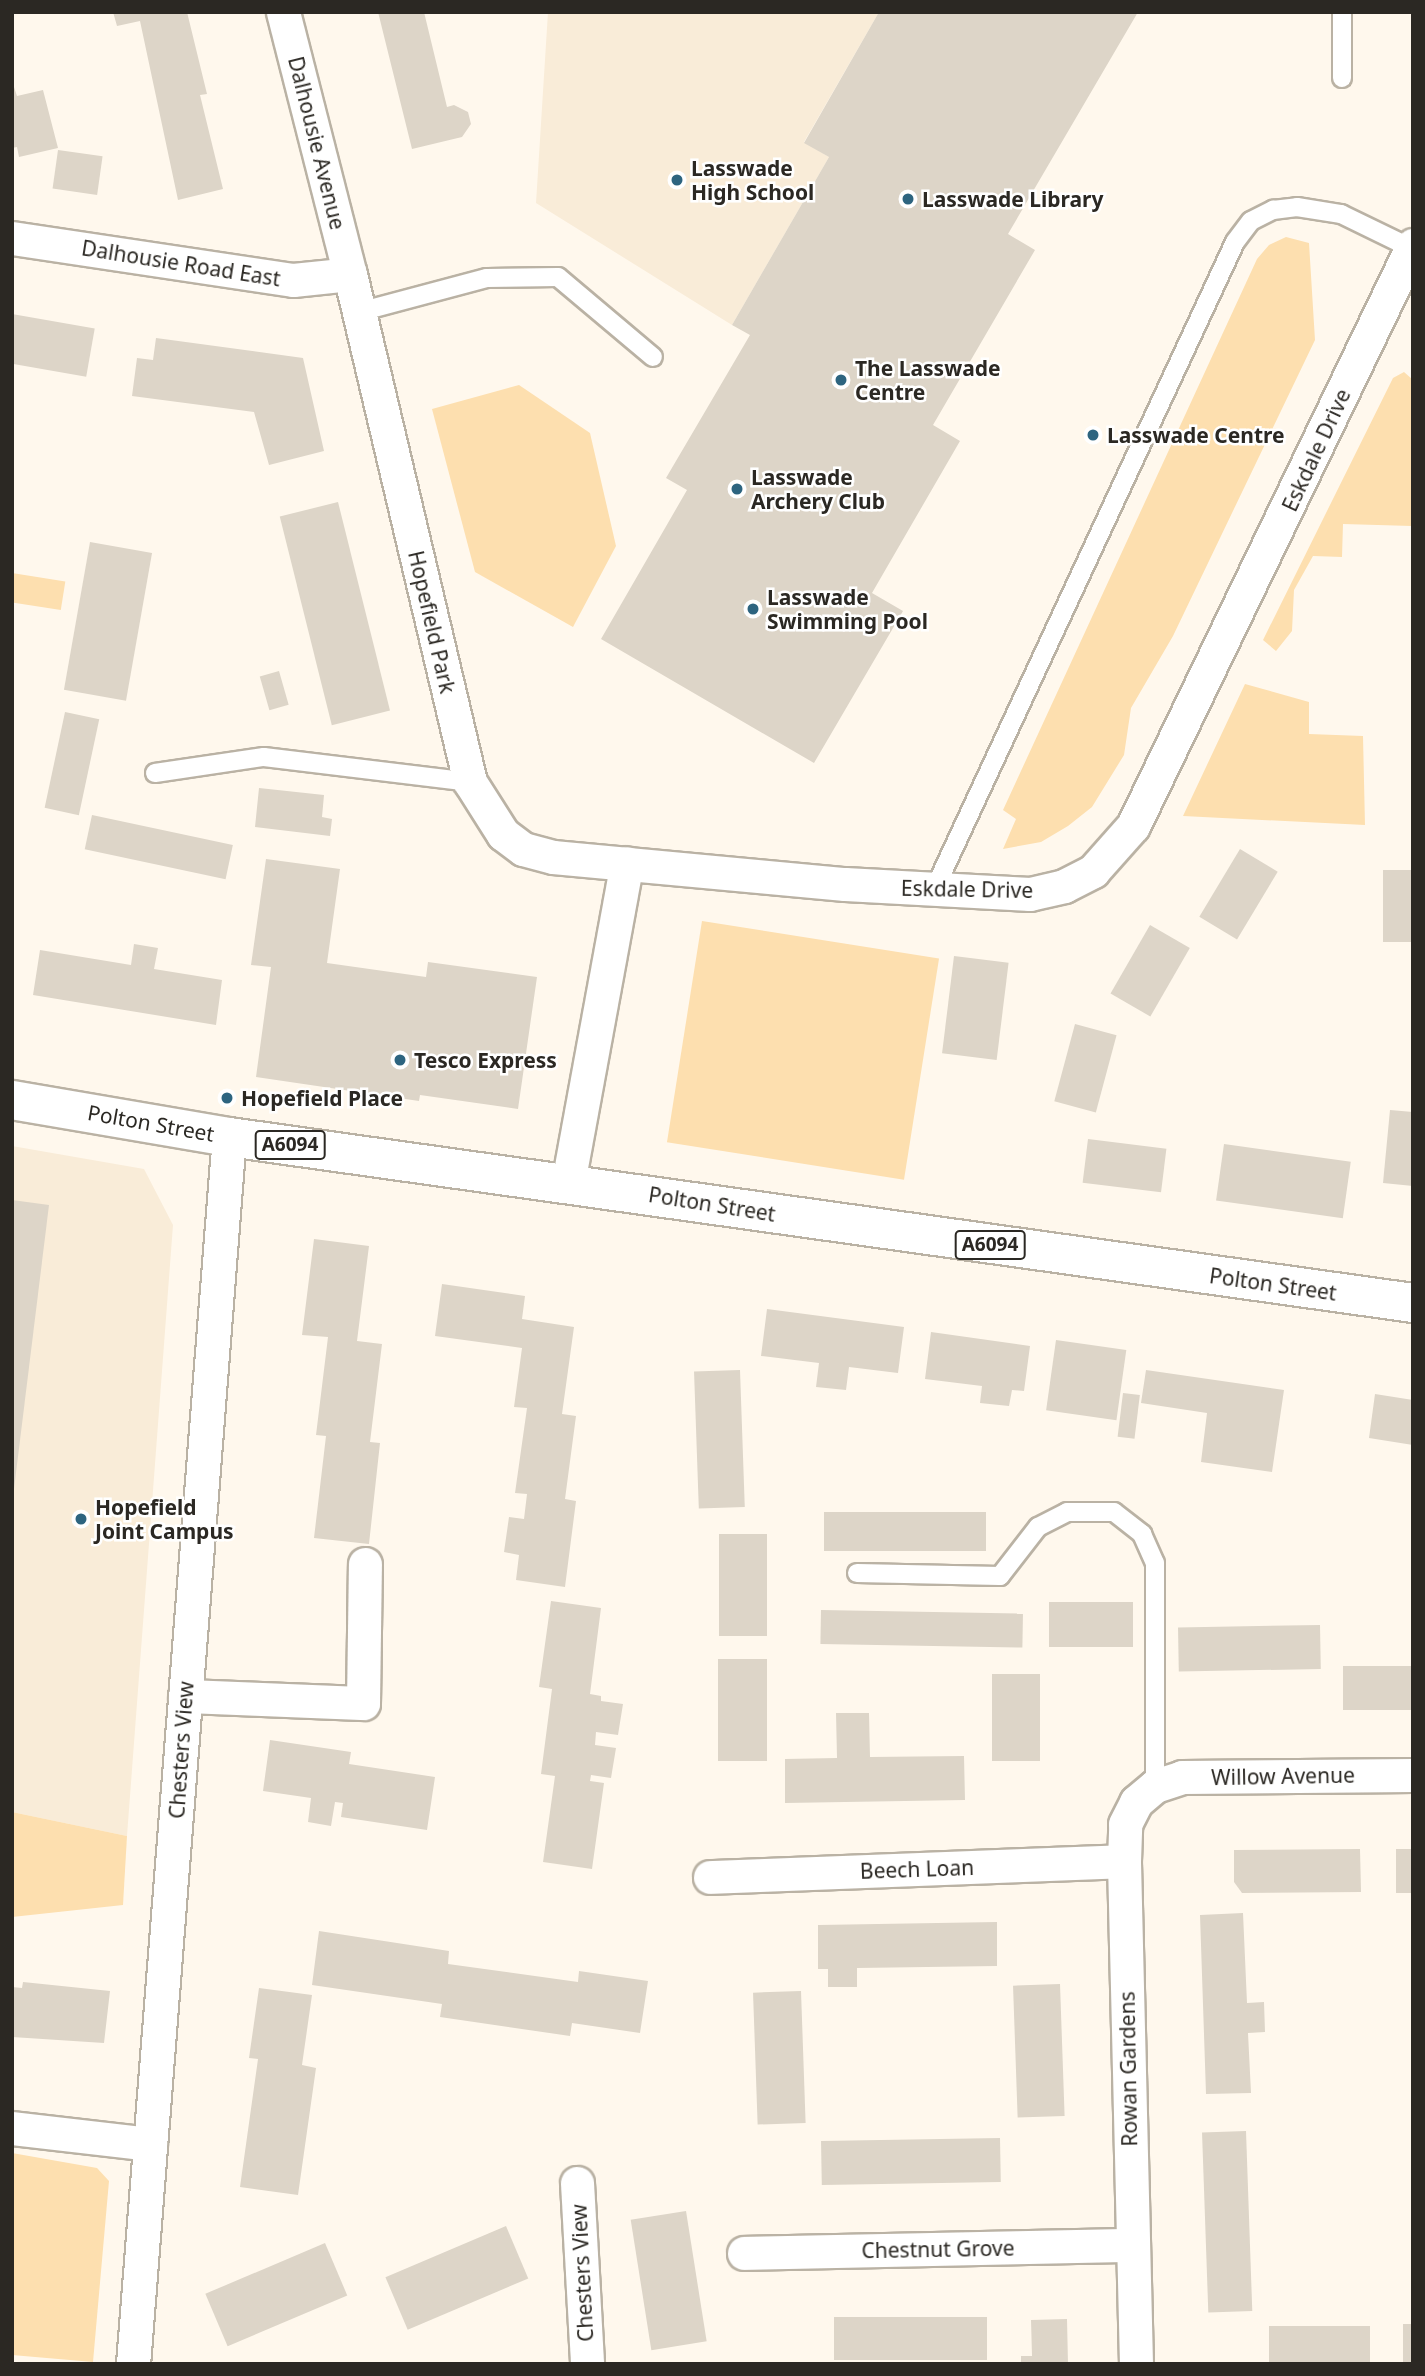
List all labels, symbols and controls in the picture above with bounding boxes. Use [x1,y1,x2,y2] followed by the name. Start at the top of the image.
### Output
[283,54,351,232] street label: Dalhousie Avenue
[691,155,814,205] place label: Lasswade High School
[669,172,685,188] marker: Lasswade High School
[922,186,1103,212] place label: Lasswade Library
[900,191,916,207] marker: Lasswade Library
[80,235,282,291] street label: Dalhousie Road East
[855,355,1001,405] place label: The Lasswade Centre
[833,372,849,388] marker: The Lasswade Centre
[1277,385,1355,515] street label: Eskdale Drive
[1107,422,1285,448] place label: Lasswade Centre
[1085,427,1101,443] marker: Lasswade Centre
[751,464,885,514] place label: Lasswade Archery Club
[729,481,745,497] marker: Lasswade Archery Club
[403,548,461,696] street label: Hopefield Park
[767,584,928,634] place label: Lasswade Swimming Pool
[745,601,761,617] marker: Lasswade Swimming Pool
[901,875,1033,903] street label: Eskdale Drive
[414,1047,557,1073] place label: Tesco Express
[392,1052,408,1068] marker: Tesco Express
[241,1085,403,1111] place label: Hopefield Place
[219,1090,235,1106] marker: Hopefield Place
[86,1099,216,1147] street label: Polton Street
[253,1130,327,1161] road number: A6094
[647,1182,777,1226] street label: Polton Street
[953,1230,1027,1260] road number: A6094
[1208,1263,1338,1305] street label: Polton Street
[95,1494,234,1544] place label: Hopefield Joint Campus
[73,1511,89,1527] marker: Hopefield Joint Campus
[164,1680,198,1820] street label: Chesters View
[1211,1762,1355,1790] street label: Willow Avenue
[859,1854,975,1884] street label: Beech Loan
[1114,1991,1142,2147] street label: Rowan Gardens
[566,2204,598,2342] street label: Chesters View
[861,2235,1015,2263] street label: Chestnut Grove

